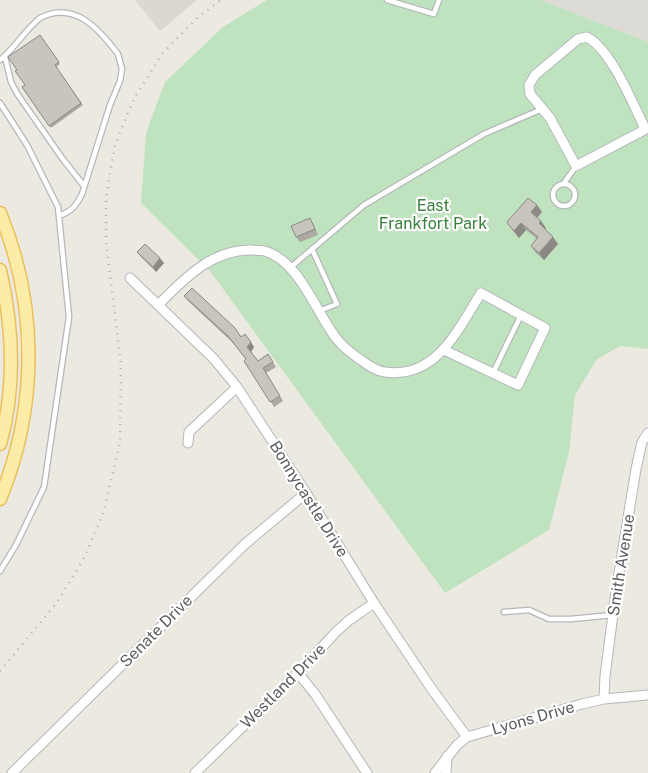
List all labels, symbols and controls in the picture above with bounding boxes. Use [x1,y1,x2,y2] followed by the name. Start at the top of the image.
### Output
[379,196,487,233] park label: East Frankfort Park
[266,437,352,561] street label: Bonnycastle Drive
[604,513,638,617] street label: Smith Avenue
[116,591,196,671] street label: Senate Drive
[237,640,329,732] street label: Westland Drive
[489,697,577,739] street label: Lyons Drive

